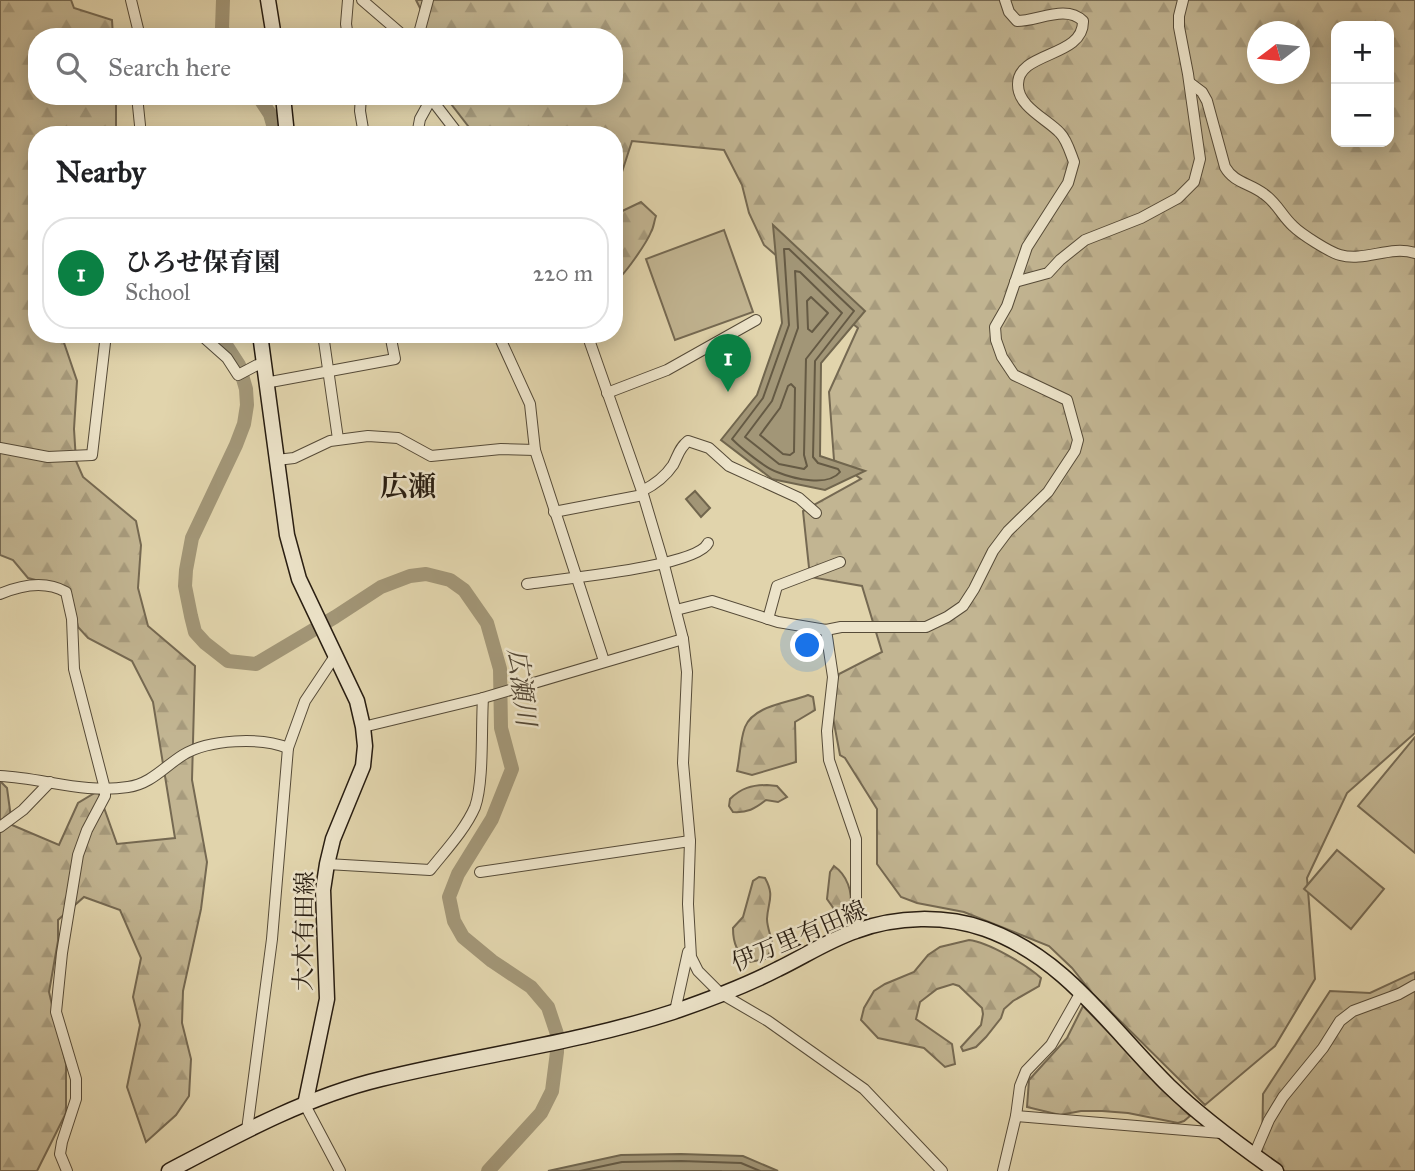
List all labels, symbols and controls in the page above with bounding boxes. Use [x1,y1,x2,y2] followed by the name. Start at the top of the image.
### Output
[1247,21,1310,84] north arrow
[1331,21,1394,147] map controls
[1331,21,1394,84] button: +
[28,28,623,105] search box
[52,48,90,86] icon: search
[108,51,231,83] text: Search here
[1331,84,1394,147] button: −
[56,154,146,190] text: Nearby
[125,246,280,278] text: ひろせ保育園
[76,259,86,287] text: 1
[533,259,593,287] text: 220 m
[125,278,190,306] text: School
[705,334,751,392] pin: 1
[380,469,436,504] district label: 広瀬
[790,628,824,662] your location
[501,646,543,731] water label: 広瀬川
[288,871,320,991] street label: 大木有田線
[727,894,871,978] street label: 伊万里有田線

